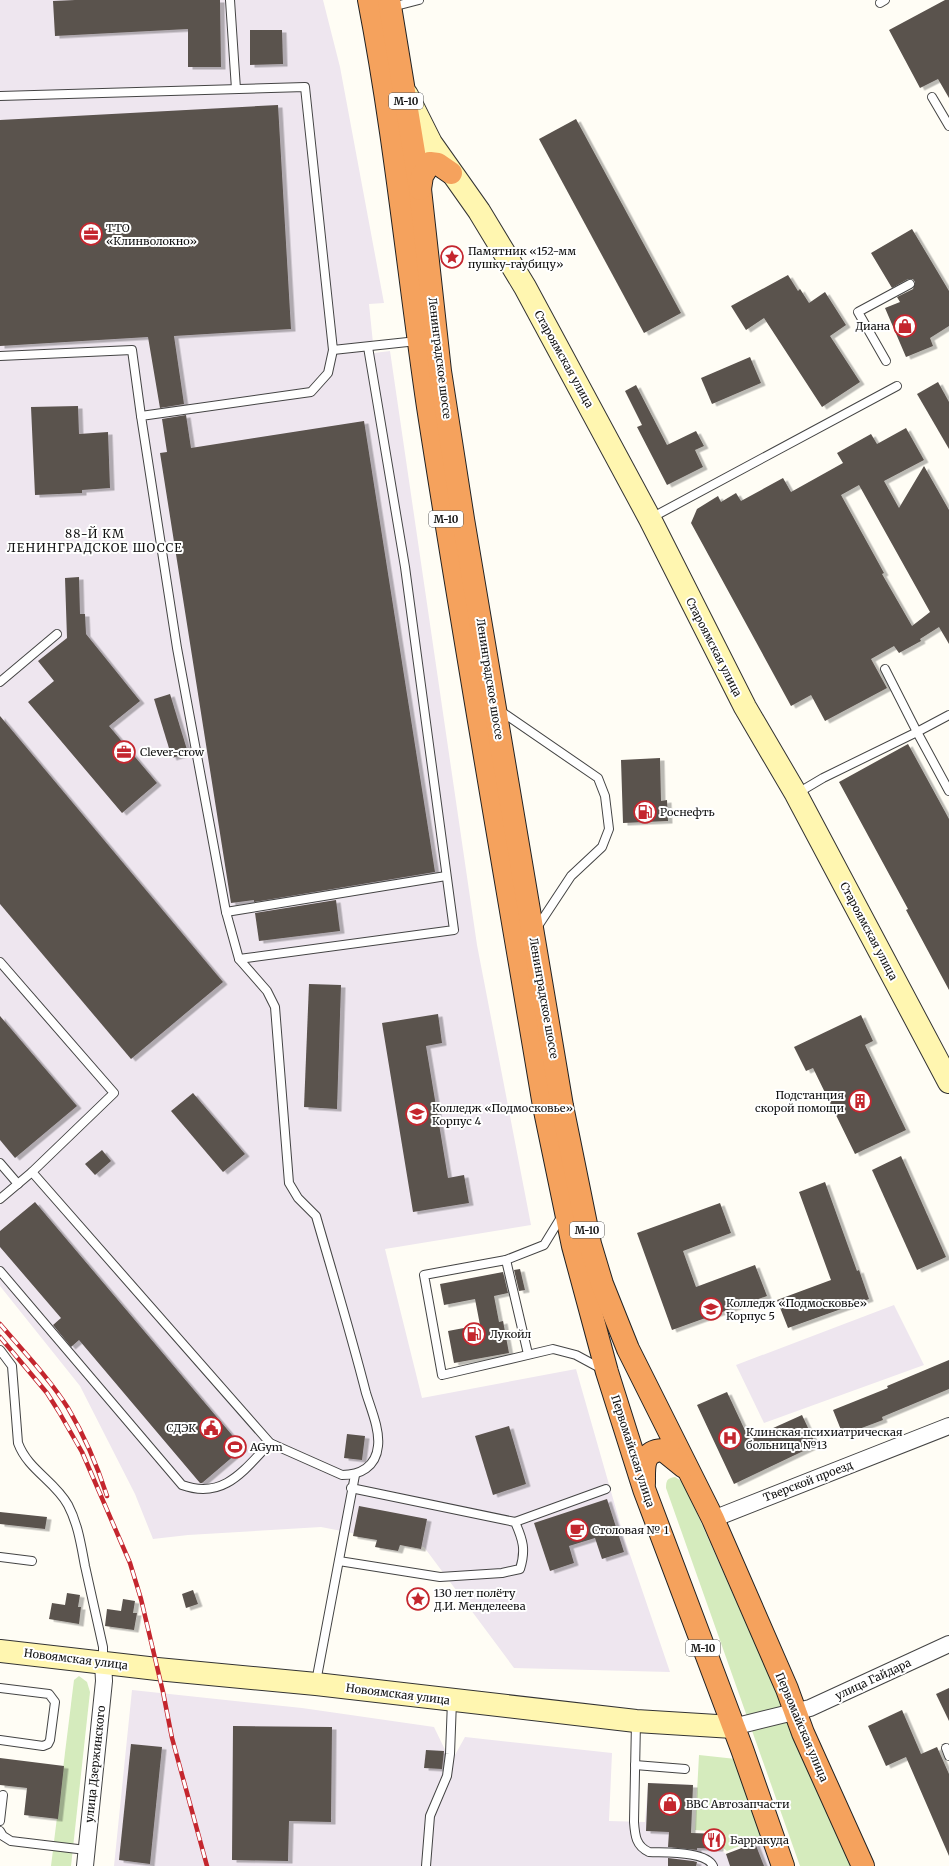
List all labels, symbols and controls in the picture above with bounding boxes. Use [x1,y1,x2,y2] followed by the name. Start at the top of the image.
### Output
[389,93,423,109] road number: М-10
[78,221,104,247] office icon: ТТО «Клинволокно»
[106,221,197,248] place label: ТТО «Клинволокно»
[439,244,465,270] place icon: Памятник «152-мм пушку-гаубицу»
[468,244,576,271] place label: Памятник «152-мм пушку-гаубицу»
[426,296,454,420] street label: Ленинградское шоссе
[531,308,597,410] street label: Староямская улица
[892,313,918,339] shop icon: Диана
[855,319,890,333] place label: Диана
[429,511,463,527] road number: М-10
[7,526,183,555] district label: 88-Й КМ ЛЕНИНГРАДСКОЕ ШОССЕ
[683,595,745,699] street label: Староямская улица
[473,617,507,741] street label: Ленинградское шоссе
[111,739,137,765] office icon: Clever-crow
[140,745,205,759] place label: Clever-crow
[632,799,658,825] fuel station icon: Роснефть
[660,805,715,819] place label: Роснефть
[837,879,901,983] street label: Староямская улица
[526,936,562,1060] street label: Ленинградское шоссе
[755,1088,844,1115] place label: Подстанция скорой помощи
[847,1088,873,1114] building icon: Подстанция скорой помощи
[404,1101,430,1127] school or university icon: Колледж «Подмосковье» Корпус 4
[432,1101,573,1128] place label: Колледж «Подмосковье» Корпус 4
[570,1222,604,1238] road number: М-10
[698,1296,724,1322] school or university icon: Колледж «Подмосковье» Корпус 5
[726,1296,867,1323] place label: Колледж «Подмосковье» Корпус 5
[461,1321,487,1347] fuel station icon: Лукойл
[490,1327,532,1341] place label: Лукойл
[608,1393,658,1509] street label: Первомайская улица
[198,1415,224,1441] public building icon: СДЭК
[166,1421,196,1435] place label: СДЭК
[717,1425,743,1451] hospital icon: Клинская психиатрическая больница №13
[746,1425,903,1452] place label: Клинская психиатрическая больница №13
[222,1434,248,1460] sports icon: AGym
[249,1440,283,1454] place label: AGym
[761,1457,855,1505] street label: Тверской проезд
[564,1517,590,1543] cafe icon: Столовая № 1
[592,1523,669,1537] place label: Столовая № 1
[405,1586,431,1612] place icon: 130 лет полёту Д.И. Менделеева
[434,1586,526,1613] place label: 130 лет полёту Д.И. Менделеева
[686,1640,720,1656] road number: М-10
[23,1646,129,1672] street label: Новоямская улица
[833,1655,913,1703] street label: улица Гайдара
[773,1670,831,1784] street label: Первомайская улица
[345,1681,451,1707] street label: Новоямская улица
[82,1704,108,1823] street label: улица Дзержинского
[657,1791,683,1817] shop icon: ВВС Автозапчасти
[686,1797,790,1811] place label: ВВС Автозапчасти
[701,1827,727,1853] restaurant icon: Барракуда
[730,1833,789,1847] place label: Барракуда

